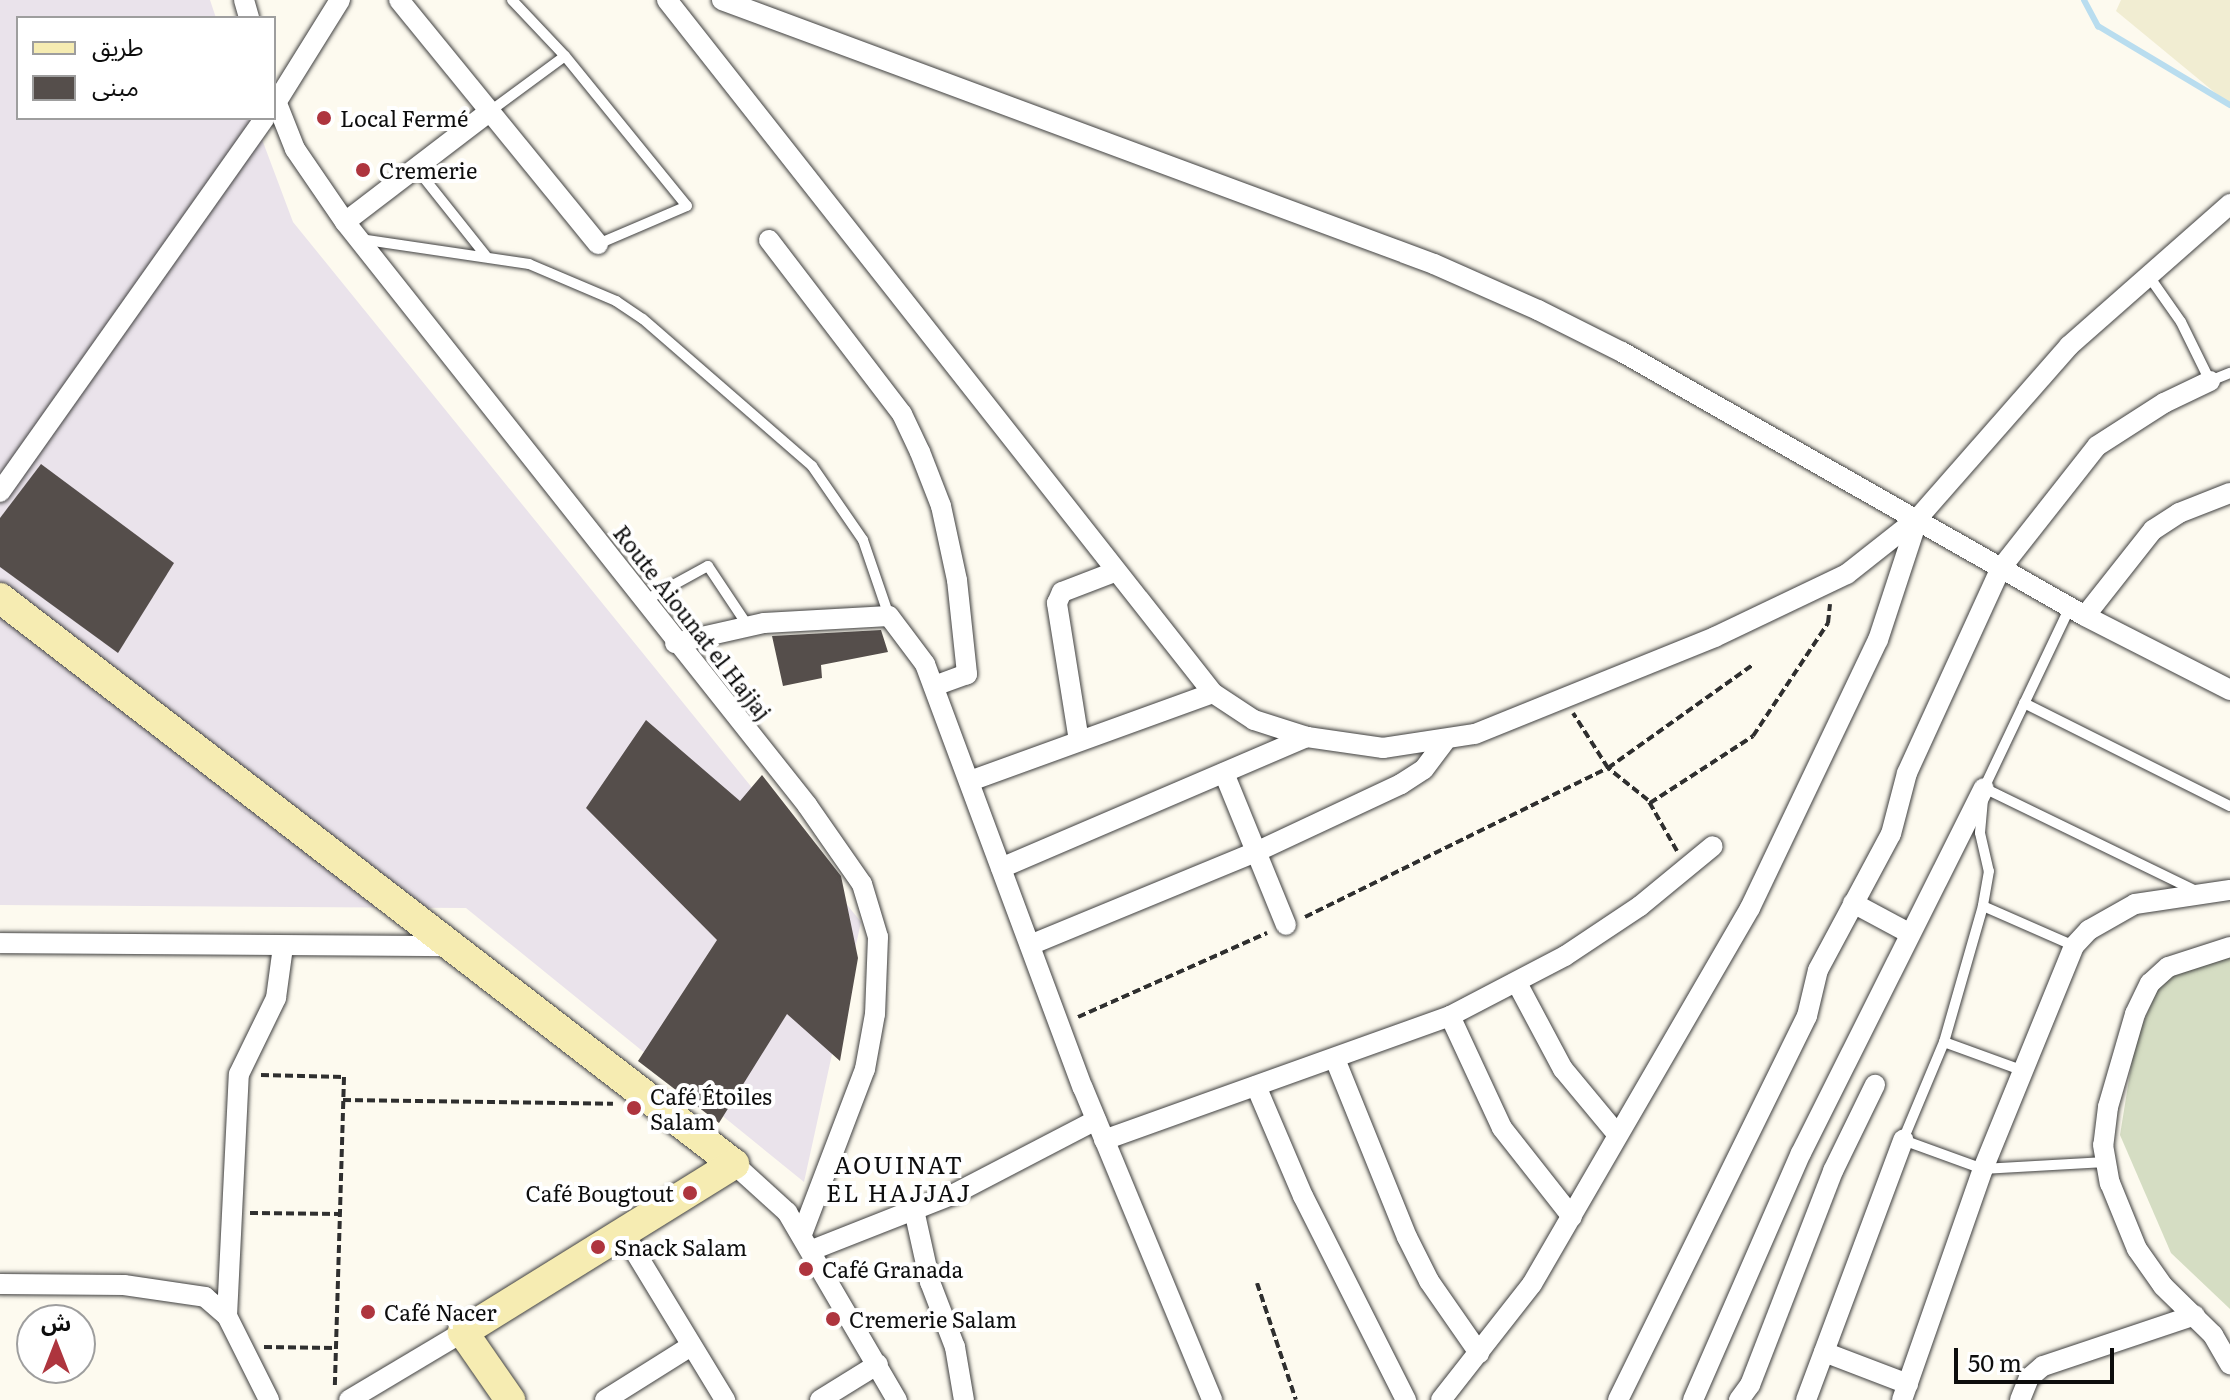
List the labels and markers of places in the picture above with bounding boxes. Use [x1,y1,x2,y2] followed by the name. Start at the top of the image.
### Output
[340,105,468,131] place label: Local Fermé
[315,109,333,127] marker: Local Fermé
[379,157,477,183] place label: Cremerie
[354,161,372,179] marker: Cremerie
[650,1082,772,1134] place label: Café Étoiles Salam
[625,1099,643,1117] marker: Café Étoiles Salam
[526,1180,674,1206] place label: Café Bougtout
[681,1184,699,1202] marker: Café Bougtout
[614,1234,747,1260] place label: Snack Salam
[589,1238,607,1256] marker: Snack Salam
[822,1256,963,1282] place label: Café Granada
[797,1260,815,1278] marker: Café Granada
[384,1299,497,1325] place label: Café Nacer
[359,1303,377,1321] marker: Café Nacer
[849,1306,1017,1332] place label: Cremerie Salam
[824,1310,842,1328] marker: Cremerie Salam

